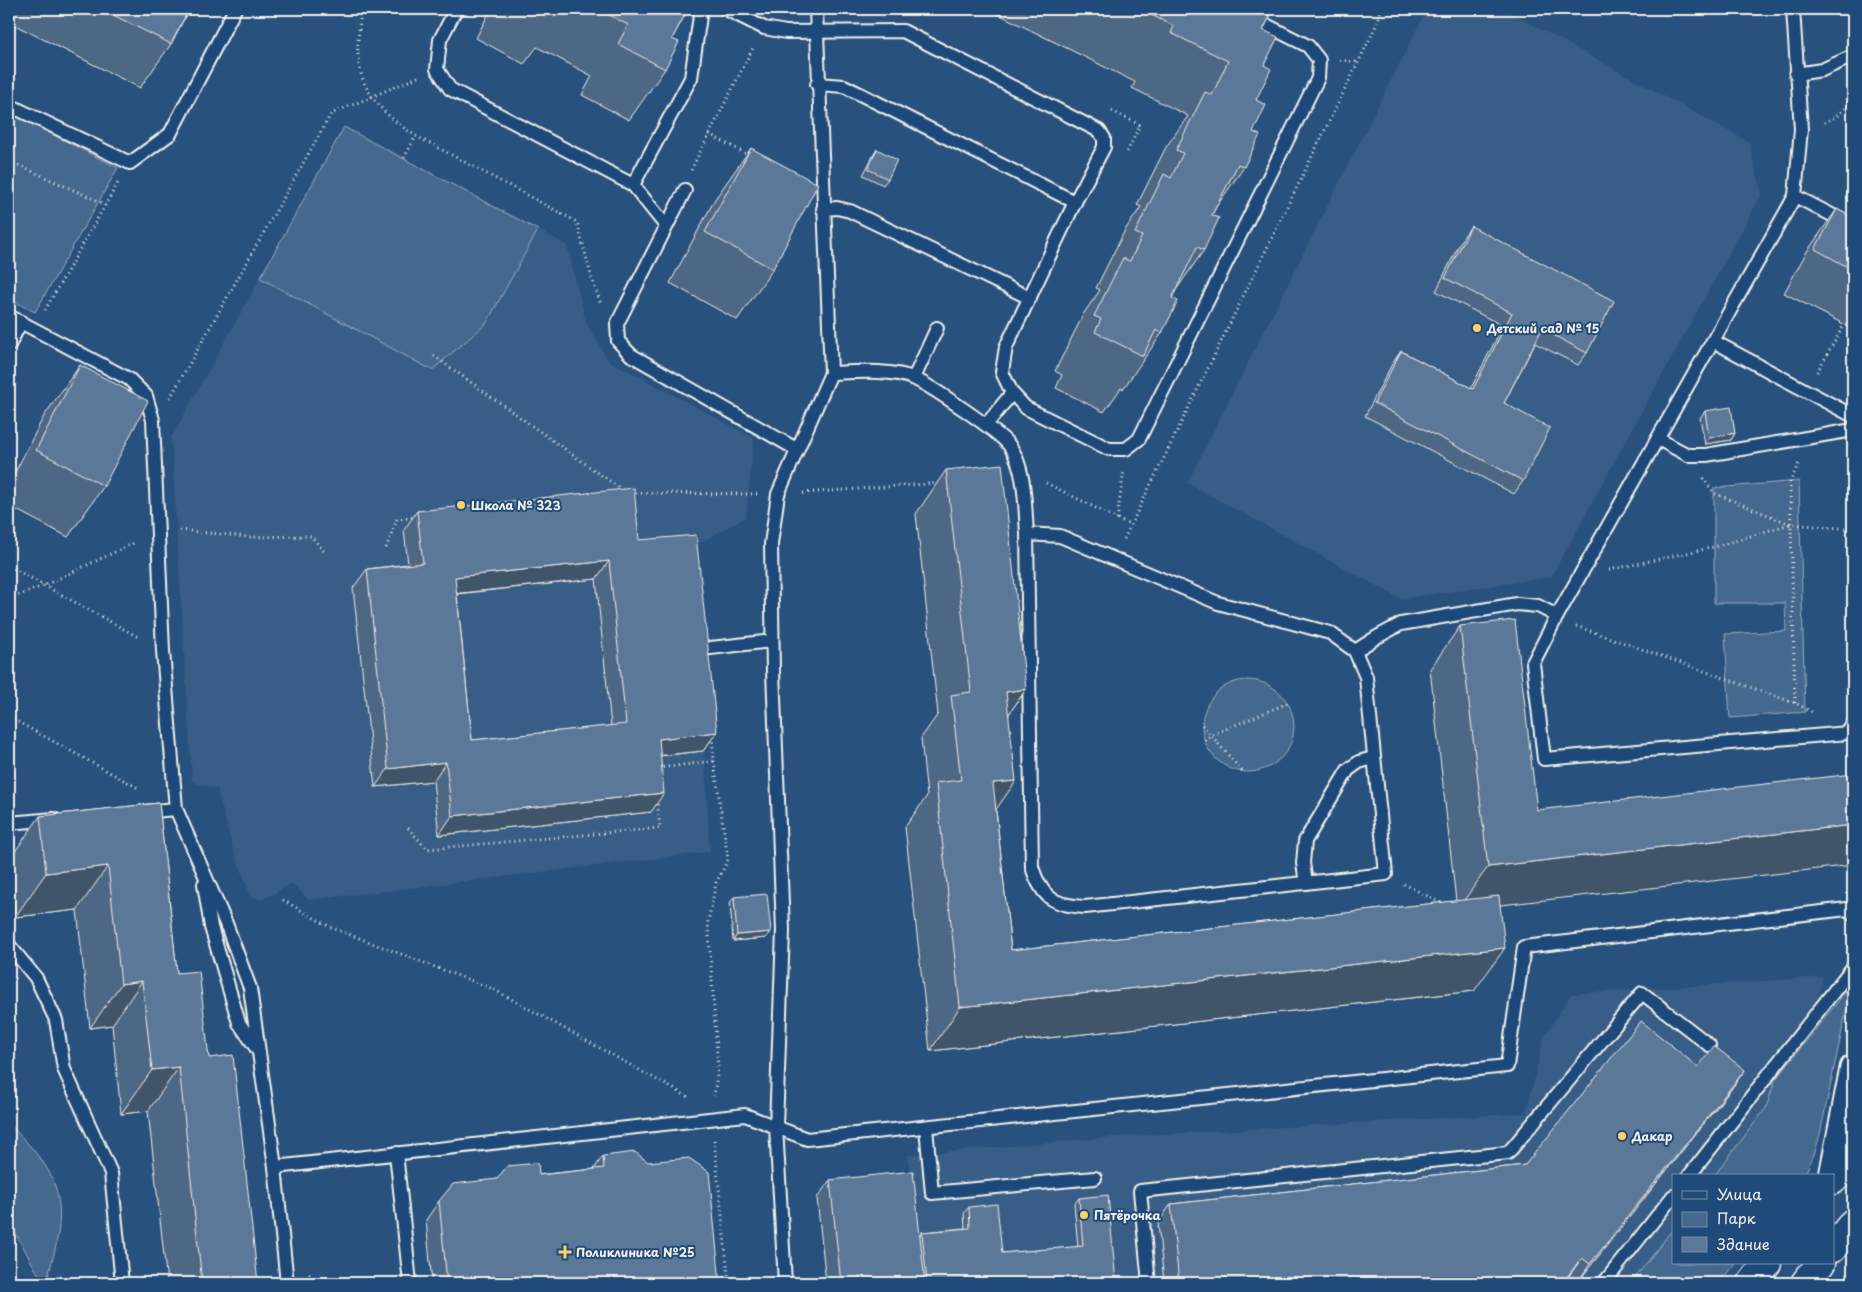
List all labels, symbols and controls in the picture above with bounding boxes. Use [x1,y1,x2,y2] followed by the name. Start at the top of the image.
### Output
[1486,319,1600,337] place label: Детский сад № 15
[1471,322,1483,334] marker: Детский сад № 15
[471,496,561,514] place label: Школа № 323
[455,499,467,511] marker: Школа № 323
[1631,1127,1673,1145] place label: Дакар
[1616,1130,1628,1142] marker: Дакар
[1672,1174,1834,1264] legend
[1717,1182,1762,1205] text: Улица
[1094,1206,1161,1224] place label: Пятёрочка
[1717,1206,1756,1229] text: Парк
[1078,1209,1090,1221] marker: Пятёрочка
[1717,1232,1770,1255] text: Здание
[576,1243,695,1261] place label: Поликлиника №25
[558,1245,572,1259] marker: Поликлиника №25

